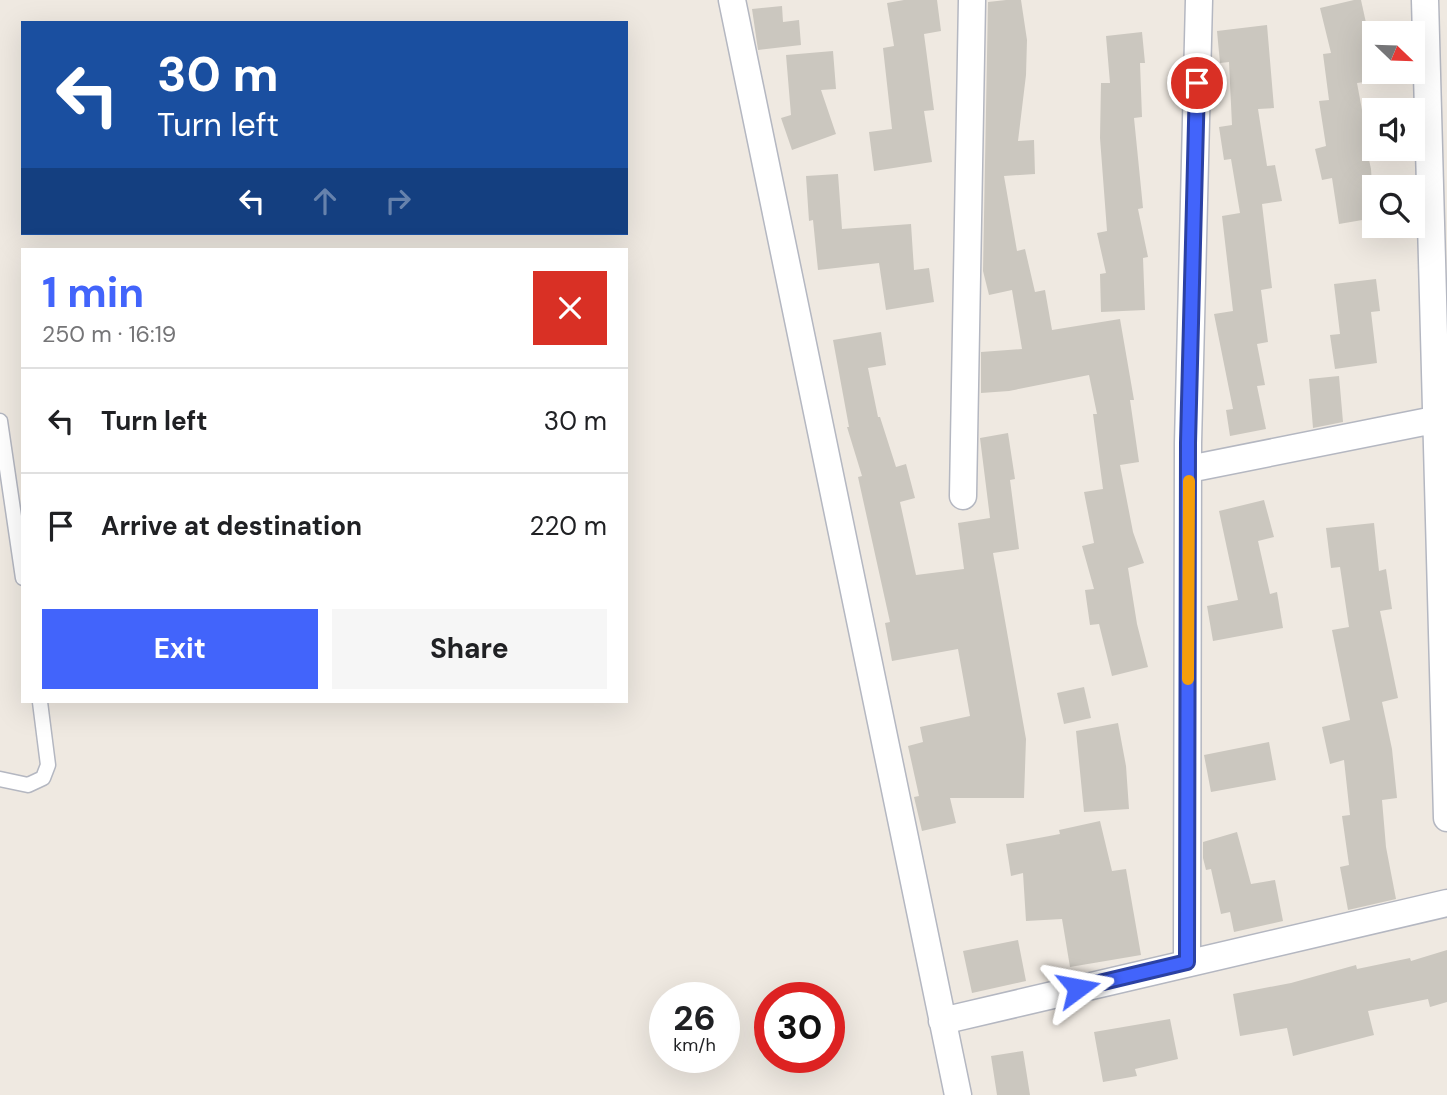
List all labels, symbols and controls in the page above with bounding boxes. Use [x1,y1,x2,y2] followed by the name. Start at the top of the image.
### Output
[1362,21,1424,84] north arrow
[1362,21,1425,238] map controls
[157,42,279,106] text: 30 m
[42,49,133,140] icon: left
[1167,53,1227,113] pin
[1178,64,1216,102] icon: arrive
[1362,98,1425,161] button: sound
[157,104,279,146] text: Turn left
[1362,175,1425,238] button: search
[233,182,271,220] icon: left
[306,182,344,220] icon: ahead
[379,182,417,220] icon: right
[42,265,144,320] text: 1 min
[533,271,607,345] button: close
[42,319,176,349] text: 250 m · 16:19
[42,402,80,440] icon: left
[101,404,208,438] text: Turn left
[544,404,607,438] text: 30 m
[42,507,80,545] icon: arrive
[101,509,362,543] text: Arrive at destination
[529,509,607,543] text: 220 m
[42,609,318,689] button: Exit
[332,609,607,689] button: Share
[1041,951,1115,1025] position arrow
[754,982,845,1073] speed limit sign: 30
[673,995,716,1041] text: 26
[673,1033,716,1057] text: km/h

